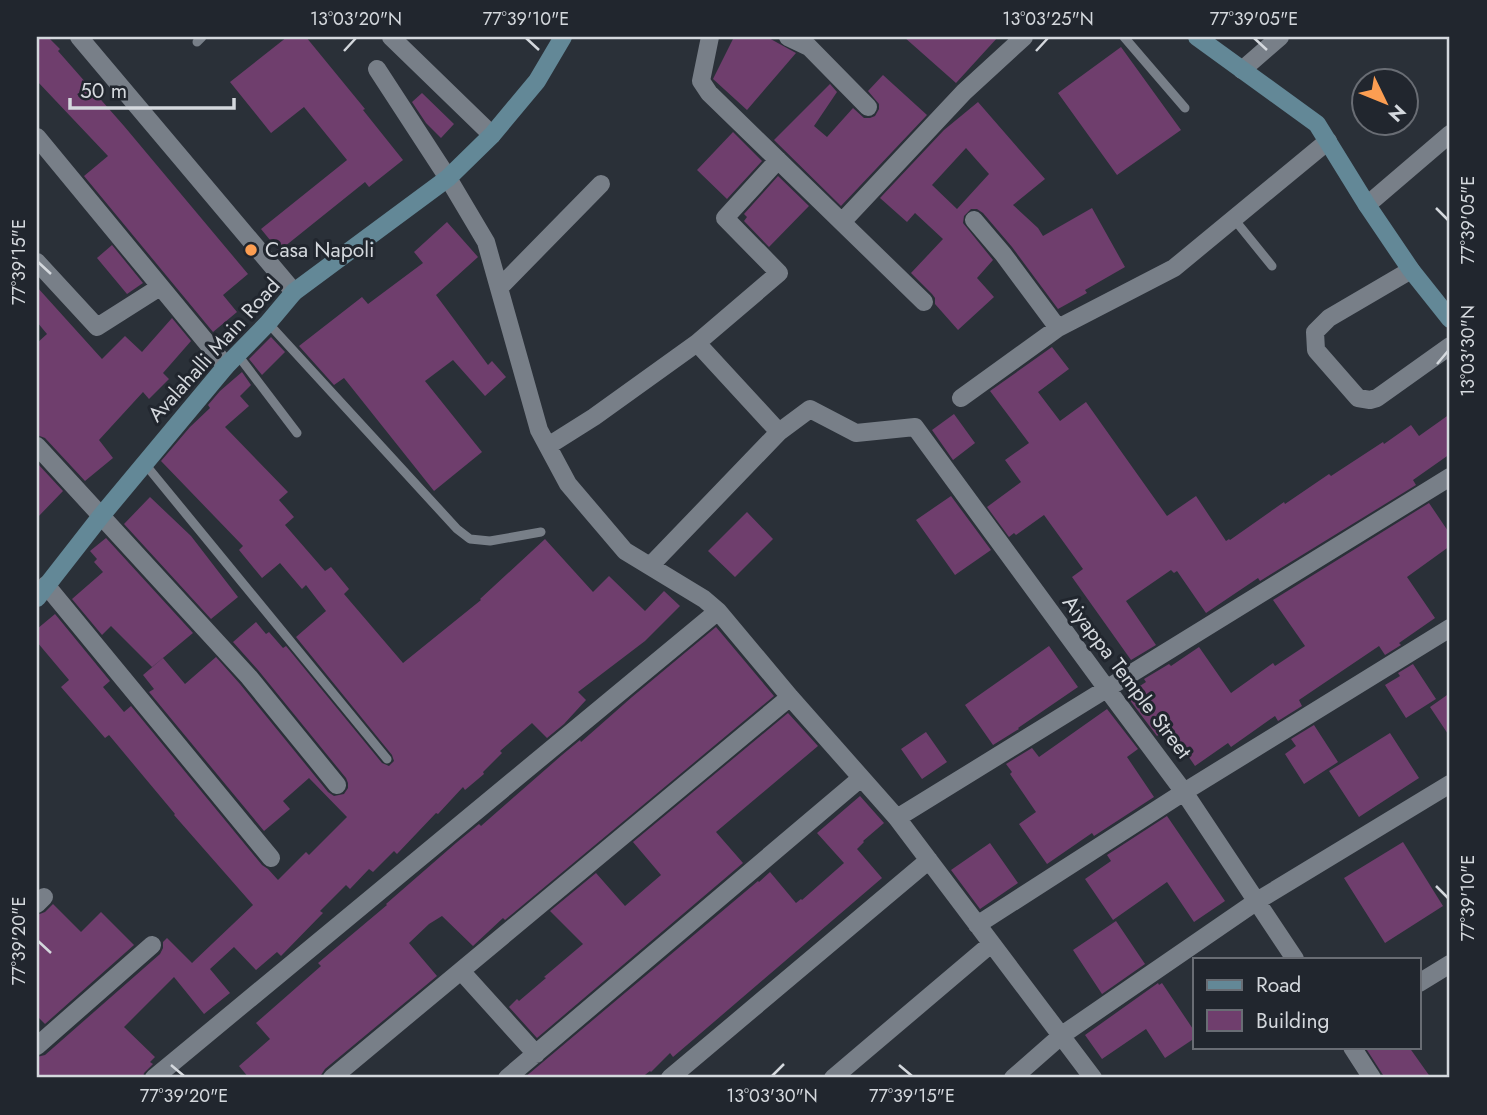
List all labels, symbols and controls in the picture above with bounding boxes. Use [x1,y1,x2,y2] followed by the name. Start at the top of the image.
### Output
[310,6,402,32] text: 13°03'20"N
[483,6,569,32] text: 77°39'10"E
[1002,6,1094,32] text: 13°03'25"N
[1210,6,1298,32] text: 77°39'05"E
[70,66,234,110] scale bar
[1350,66,1420,136] north arrow
[80,76,127,106] text: 50 m
[1382,99,1412,128] text: N
[1455,176,1481,264] text: 77°39'05"E
[6,219,32,305] text: 77°39'15"E
[265,235,374,265] place label: Casa Napoli
[243,242,259,258] marker: Casa Napoli
[141,271,287,429] street label: Avalahalli Main Road
[1455,305,1481,397] text: 13°03'30"N
[1055,589,1199,765] street label: Aiyappa Temple Street
[1455,855,1481,941] text: 77°39'10"E
[6,897,32,985] text: 77°39'20"E
[1193,958,1420,1048] legend
[1256,970,1301,1000] text: Road
[1256,1006,1329,1036] text: Building
[140,1083,228,1109] text: 77°39'20"E
[726,1083,818,1109] text: 13°03'30"N
[869,1083,955,1109] text: 77°39'15"E

